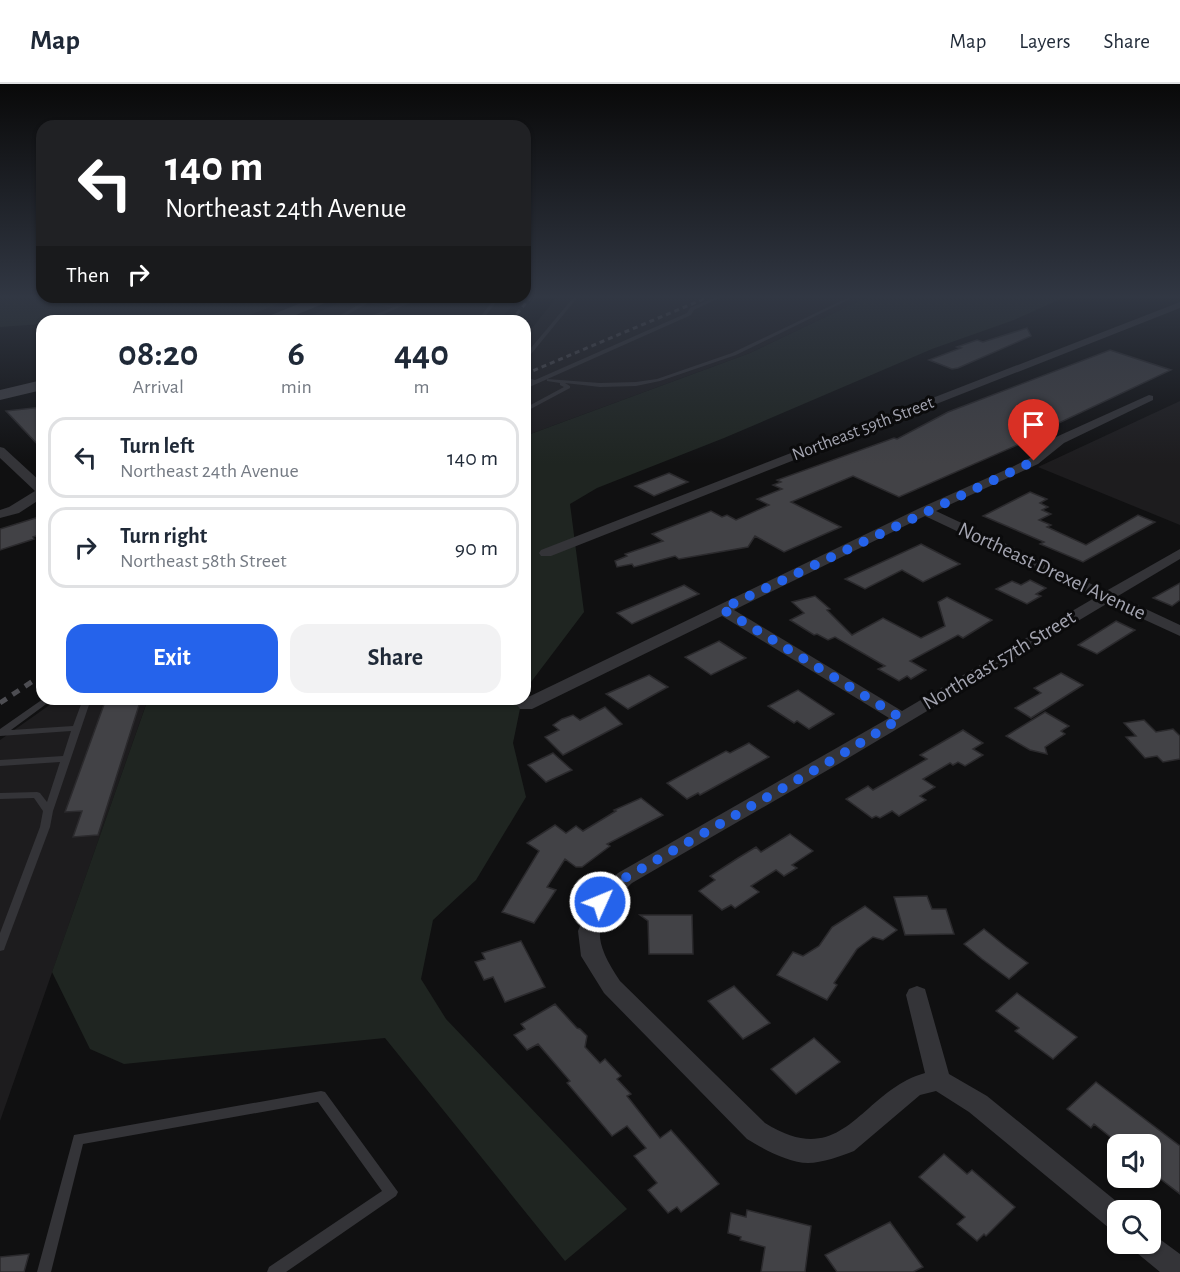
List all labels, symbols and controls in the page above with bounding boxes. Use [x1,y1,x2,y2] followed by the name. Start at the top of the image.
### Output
[30,27,80,55] text: Map
[950,31,986,52] text: Map
[1019,31,1070,52] text: Layers
[1103,31,1150,52] text: Share
[66,144,144,222] icon: left
[165,146,263,188] text: 140 m
[165,195,406,222] text: Northeast 24th Avenue
[122,258,155,291] icon: right
[66,264,110,286] text: Then
[118,336,199,372] text: 08:20
[288,336,305,372] text: 6
[394,336,449,372] text: 440
[133,377,184,397] text: Arrival
[281,377,312,397] text: min
[413,377,429,397] text: m
[790,394,936,464] street label: Northeast 59th Street
[1008,399,1059,461] pin
[1017,408,1050,441] icon: arrive
[120,435,194,457] text: Turn left
[69,441,102,474] icon: left
[447,447,498,469] text: 140 m
[120,461,299,481] text: Northeast 24th Avenue
[955,518,1149,624] street label: Northeast Drexel Avenue
[120,525,207,547] text: Turn right
[69,531,102,564] icon: right
[455,537,498,559] text: 90 m
[120,551,287,571] text: Northeast 58th Street
[919,606,1079,714] street label: Northeast 57th Street
[66,624,278,693] button: Exit
[290,624,501,693] button: Share
[568,870,632,934] position arrow
[1107,1134,1161,1254] map controls
[1107,1134,1161,1188] button: sound
[1107,1200,1161,1254] button: search

